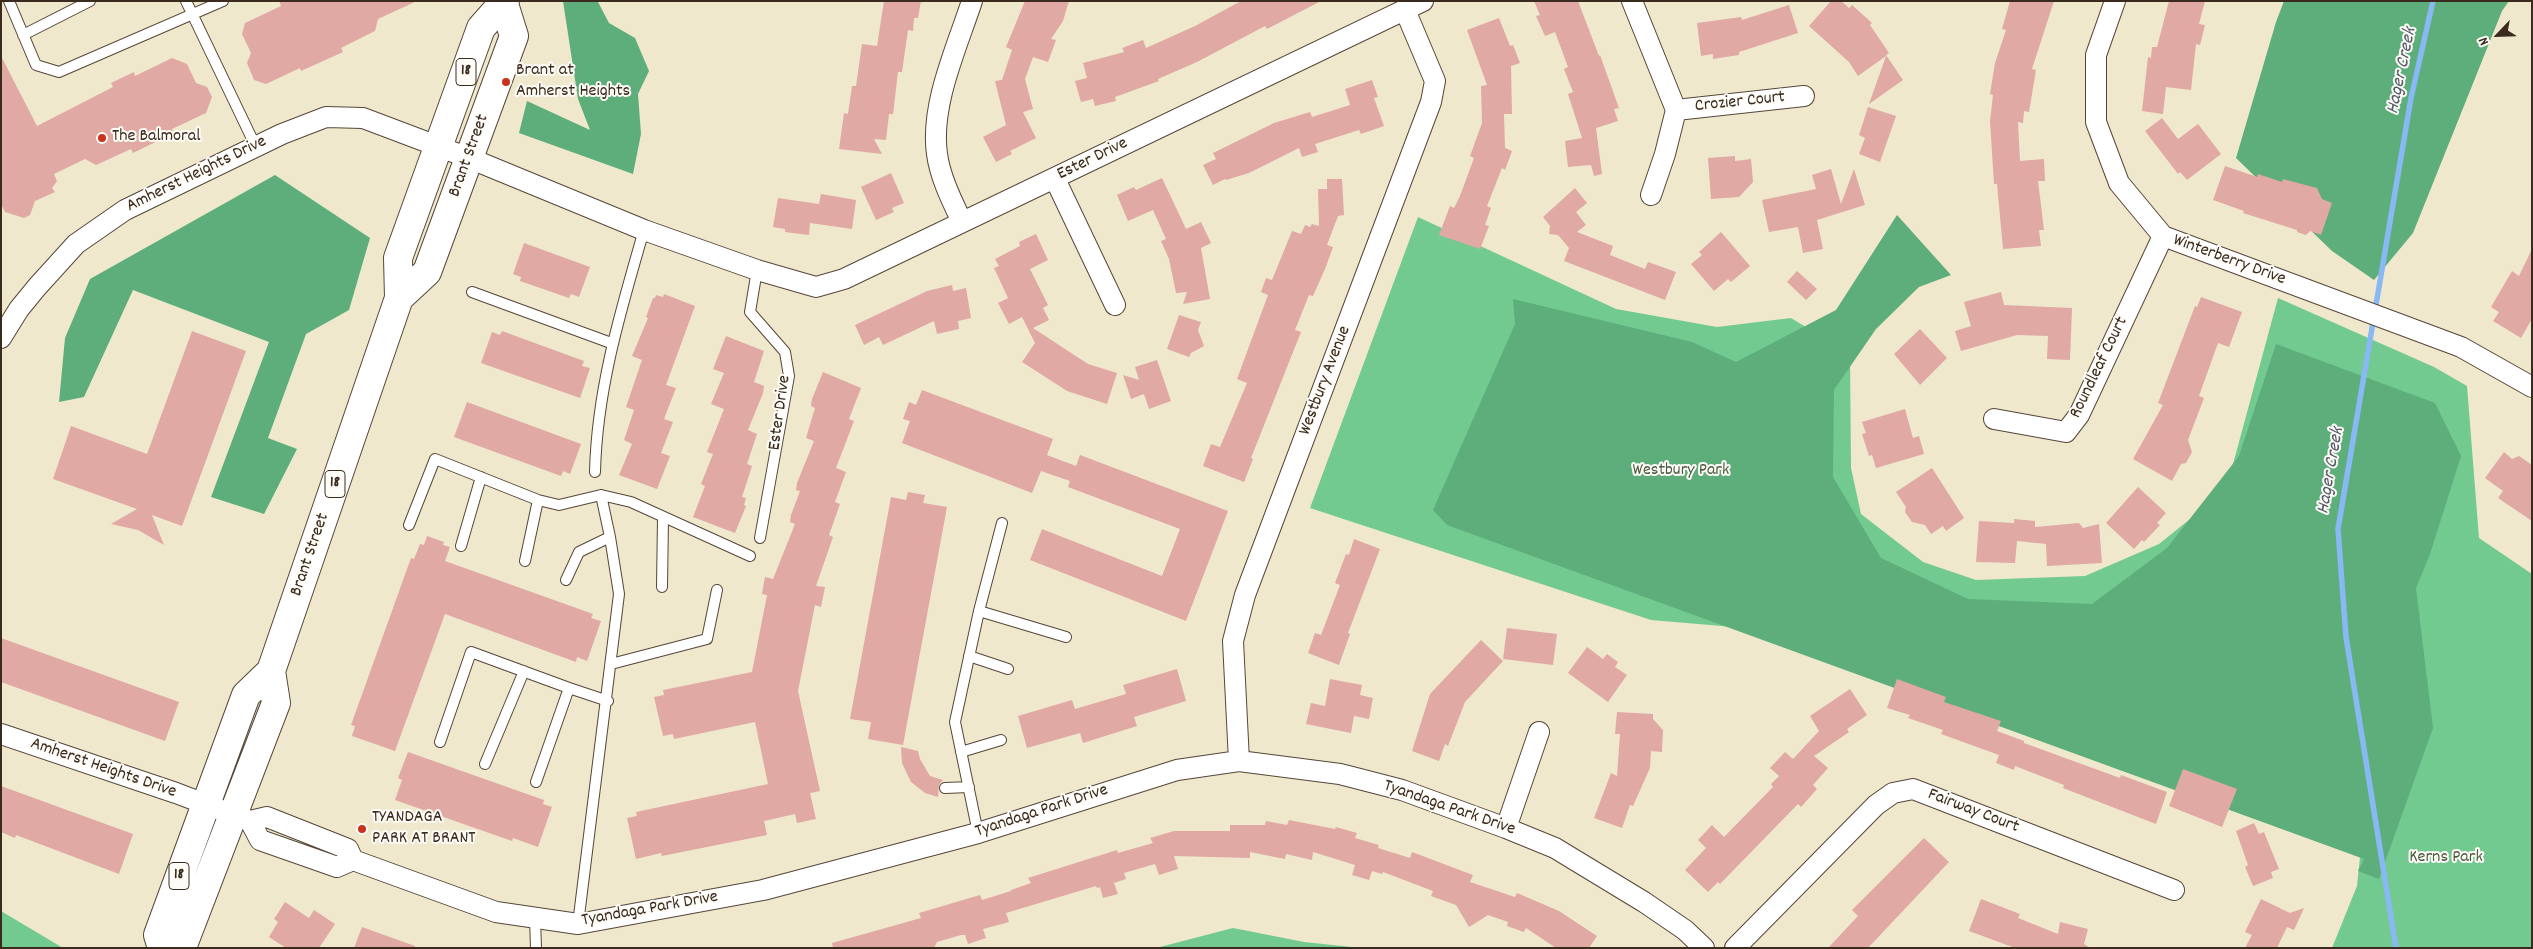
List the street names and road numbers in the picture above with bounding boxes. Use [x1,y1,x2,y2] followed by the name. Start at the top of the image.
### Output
[456,58,476,86] road number: 18
[1694,88,1786,118] street label: Crozier Court
[445,112,495,200] street label: Brant Street
[124,132,270,218] street label: Amherst Heights Drive
[1054,134,1132,186] street label: Ester Drive
[2170,231,2288,291] street label: Winterberry Drive
[2066,314,2134,422] street label: Roundleaf Court
[1295,323,1357,439] street label: Westbury Avenue
[765,374,797,452] street label: Ester Drive
[325,470,345,498] road number: 18
[287,511,335,599] street label: Brant Street
[27,734,179,804] street label: Amherst Heights Drive
[1380,776,1518,842] street label: Tyandaga Park Drive
[973,780,1111,844] street label: Tyandaga Park Drive
[1924,785,2022,839] street label: Fairway Court
[169,862,189,889] road number: 18
[580,887,720,933] street label: Tyandaga Park Drive

